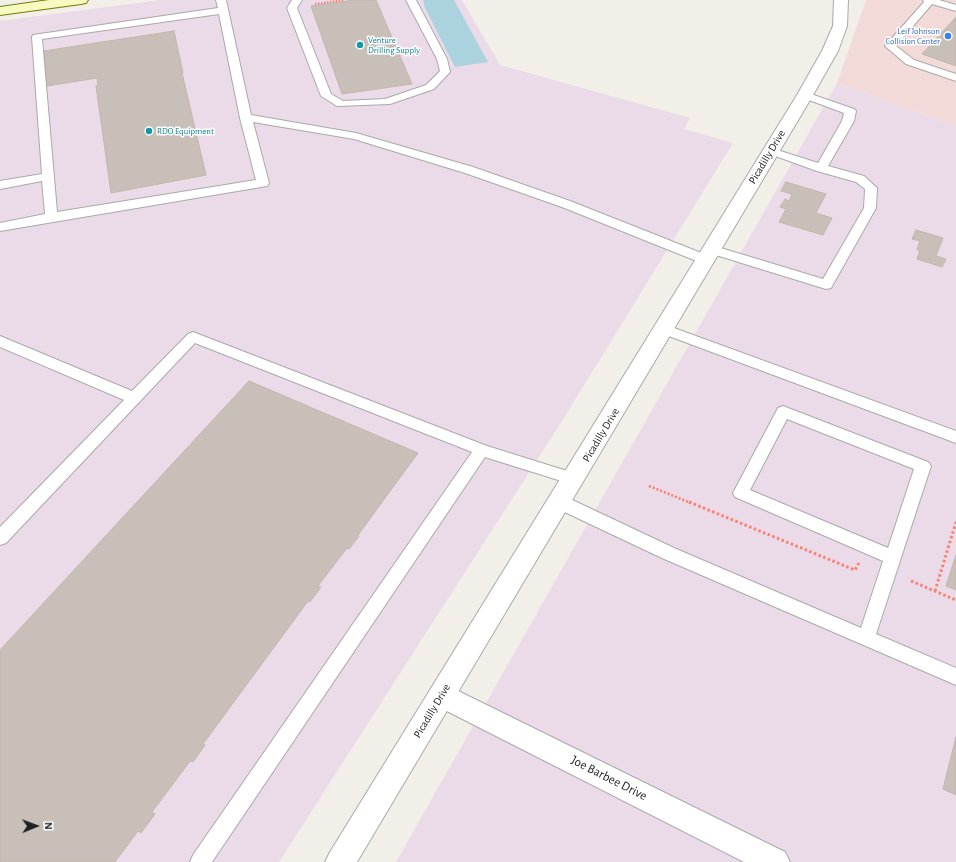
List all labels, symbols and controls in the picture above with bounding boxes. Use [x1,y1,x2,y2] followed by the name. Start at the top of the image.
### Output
[885,26,940,47] place label: Leif Johnson Collision Center
[943,31,953,41] marker: Leif Johnson Collision Center
[368,35,420,56] place label: Venture Drilling Supply
[355,40,365,50] marker: Venture Drilling Supply
[144,126,154,136] marker: RDO Equipment
[157,126,214,136] place label: RDO Equipment
[746,128,788,186] street label: Picadilly Drive
[580,406,622,464] street label: Picadilly Drive
[411,682,453,740] street label: Picadilly Drive
[568,752,650,804] street label: Joe Barbee Drive
[16,806,56,846] north arrow
[43,822,54,830] text: N

